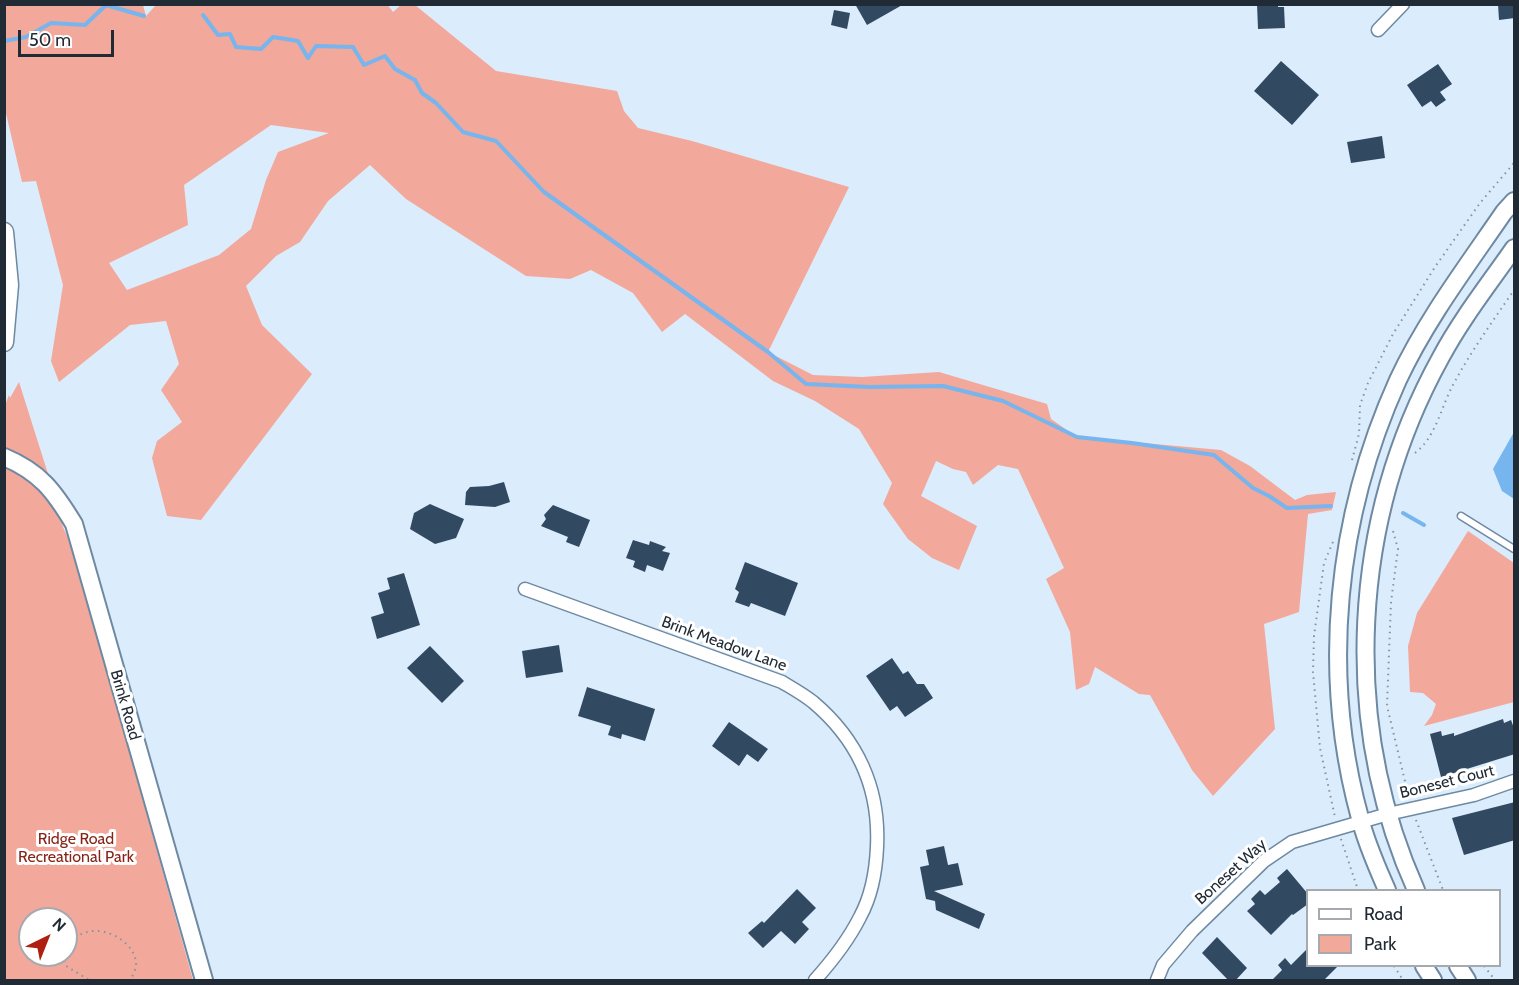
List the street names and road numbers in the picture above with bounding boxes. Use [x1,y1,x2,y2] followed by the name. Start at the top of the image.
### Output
[659,612,789,676] street label: Brink Meadow Lane
[106,668,144,742] street label: Brink Road
[1398,761,1496,803] street label: Boneset Court
[1191,835,1271,909] street label: Boneset Way

